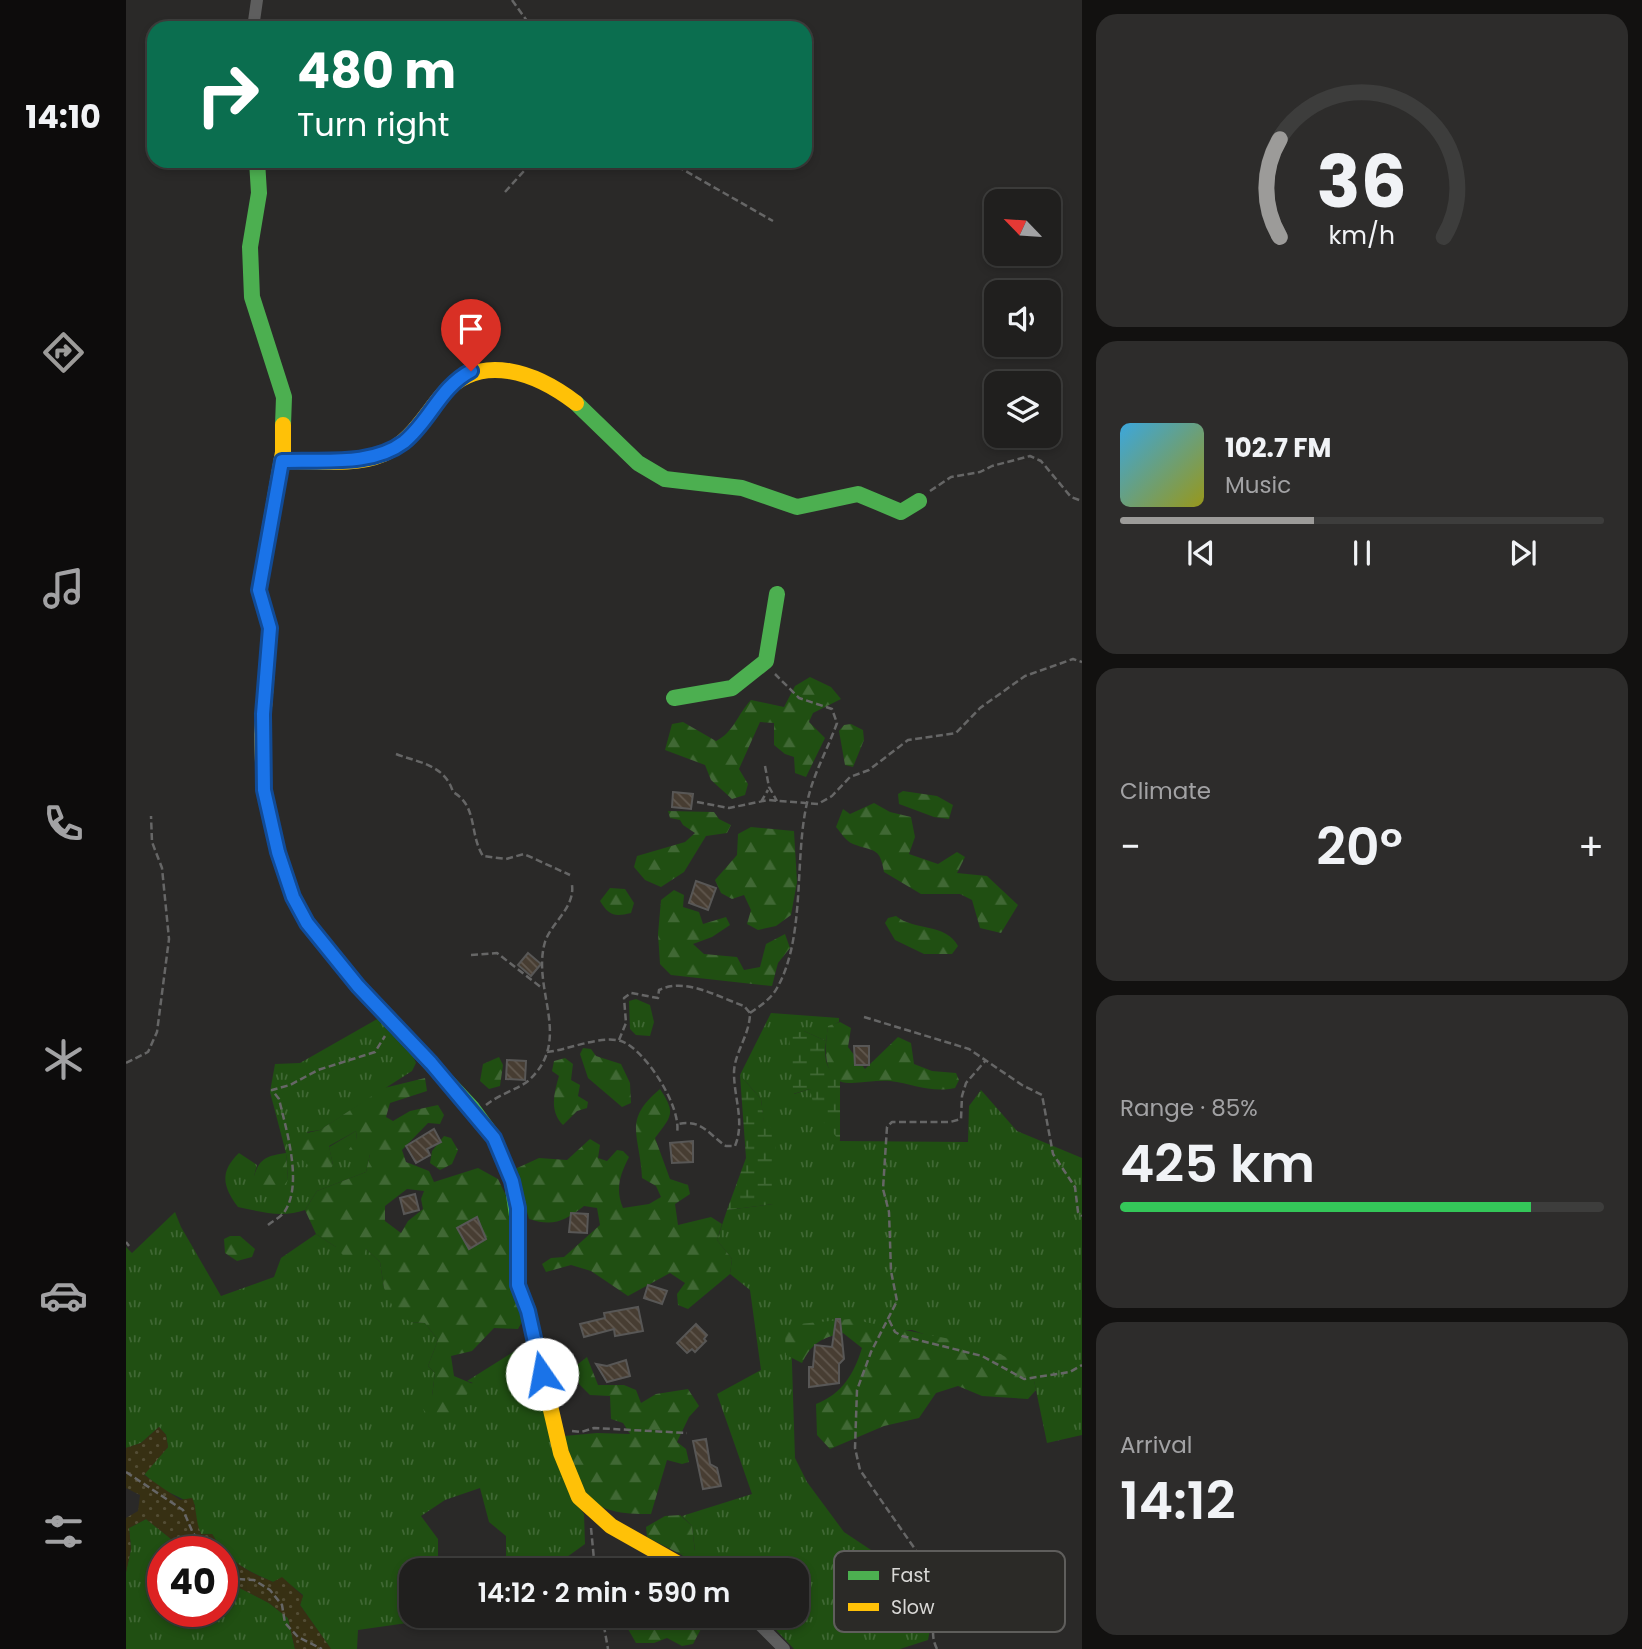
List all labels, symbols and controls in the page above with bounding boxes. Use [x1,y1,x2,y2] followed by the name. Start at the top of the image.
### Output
[297,37,456,105] text: 480 m
[182,49,273,140] icon: right
[25,94,101,139] text: 14:10
[297,102,449,147] text: Turn right
[1317,131,1407,232] text: 36
[984,189,1060,266] north arrow
[984,189,1061,448] map controls
[1329,217,1395,252] text: km/h
[984,280,1061,357] button: sound
[441,299,501,371] pin
[452,310,490,348] icon: arrive
[39,328,88,377] icon: directions
[984,371,1061,448] button: layers
[1225,430,1331,466] text: 102.7 FM
[1225,469,1291,501] text: Music
[1182,534,1220,572] icon: previous
[1343,534,1381,572] icon: pause
[1504,534,1542,572] icon: next
[39,564,88,613] icon: music
[1120,775,1211,807] text: Climate
[39,799,88,848] icon: phone
[1316,810,1403,883] text: 20°
[1120,820,1141,873] text: −
[1578,820,1604,873] text: +
[39,1035,88,1084] icon: climate
[1120,1092,1258,1124] text: Range · 85%
[1120,1127,1315,1200] text: 425 km
[39,1271,88,1320] icon: car
[505,1337,579,1411] position arrow
[1120,1429,1192,1461] text: Arrival
[1120,1464,1236,1537] text: 14:12
[39,1507,88,1556] icon: filters
[147,1536,238,1627] speed limit sign: 40
[834,1551,1065,1632] legend
[891,1562,930,1589] text: Fast
[478,1575,730,1611] text: 14:12 · 2 min · 590 m
[891,1594,935,1621] text: Slow

